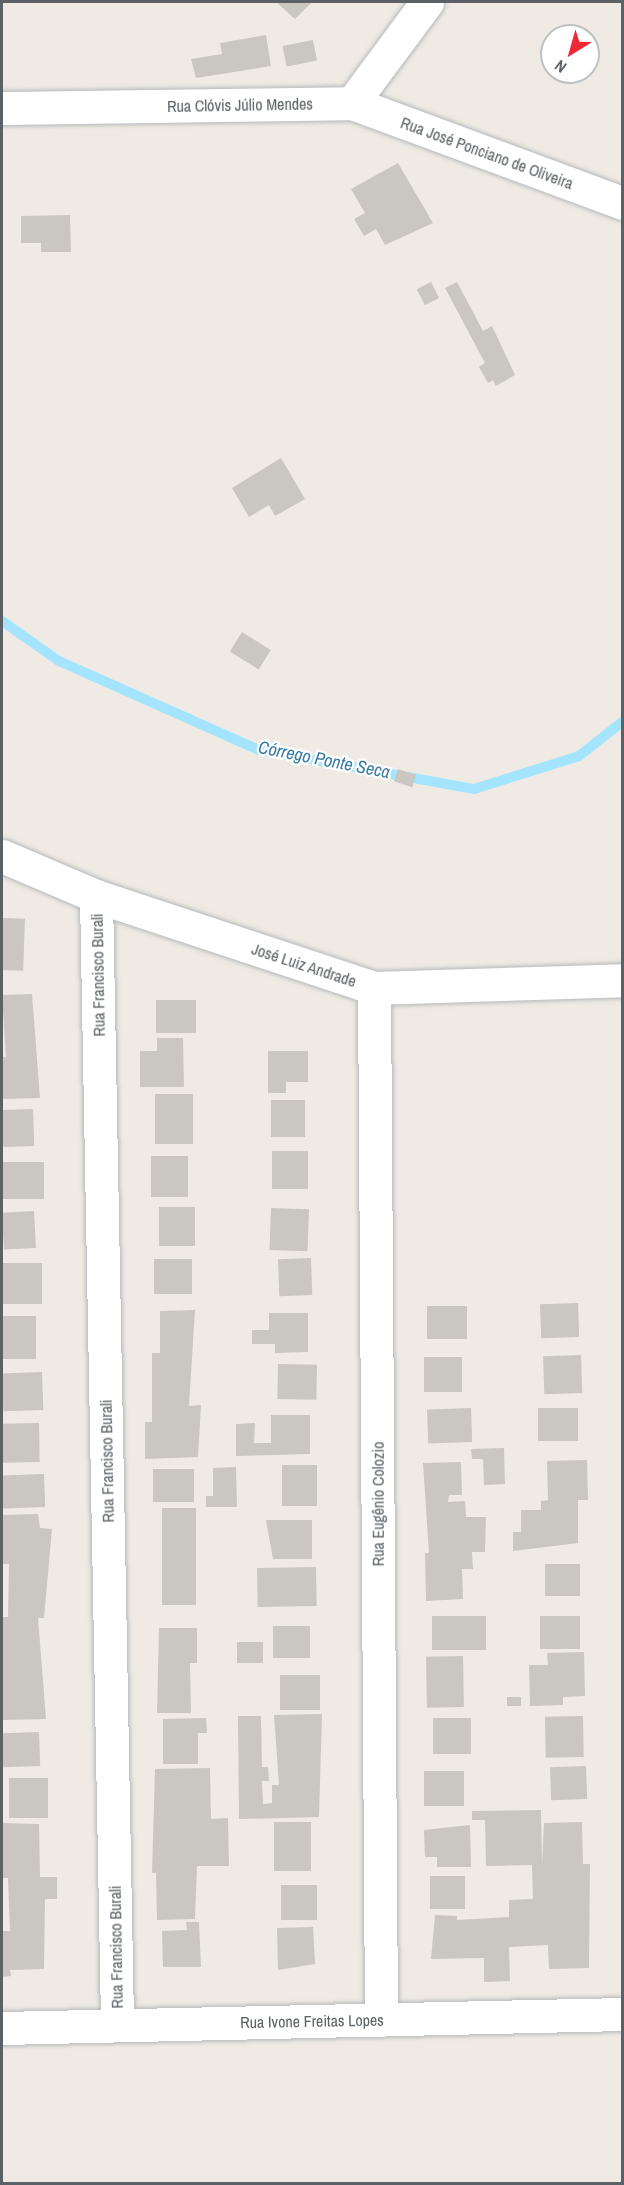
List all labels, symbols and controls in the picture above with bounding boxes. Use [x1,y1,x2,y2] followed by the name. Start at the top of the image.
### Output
[540,24,600,84] north arrow
[550,55,571,78] text: N
[167,94,313,116] street label: Rua Clóvis Júlio Mendes
[398,113,576,193] street label: Rua José Ponciano de Oliveira
[256,737,392,783] water label: Córrego Ponte Seca
[87,913,109,1037] street label: Rua Francisco Burali
[249,939,359,991] street label: José Luiz Andrade
[96,1399,118,1523] street label: Rua Francisco Burali
[368,1442,388,1566] street label: Rua Eugênio Colozio
[105,1885,127,2009] street label: Rua Francisco Burali
[240,2010,384,2032] street label: Rua Ivone Freitas Lopes

